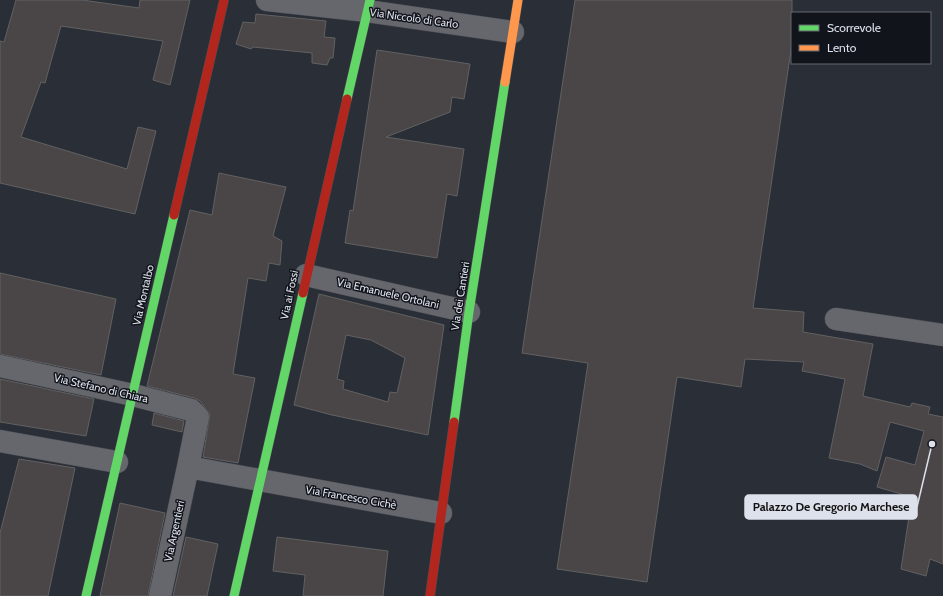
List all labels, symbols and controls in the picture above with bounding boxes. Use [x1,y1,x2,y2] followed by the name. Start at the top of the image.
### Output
[369,5,459,31] street label: Via Niccolò di Carlo
[791,12,931,64] legend
[827,20,881,35] text: Scorrevole
[827,40,857,55] text: Lento
[448,261,472,331] street label: Via dei Cantieri
[129,263,157,327] street label: Via Montalbo
[277,269,301,321] street label: Via ai Fossi
[336,274,440,312] street label: Via Emanuele Ortolani
[52,370,150,406] street label: Via Stefano di Chiara
[305,482,398,512] street label: Via Francesco Cichè
[745,495,917,519] callout: Palazzo De Gregorio Marchese
[161,499,187,563] street label: Via Argentieri
[753,499,909,514] text: Palazzo De Gregorio Marchese

